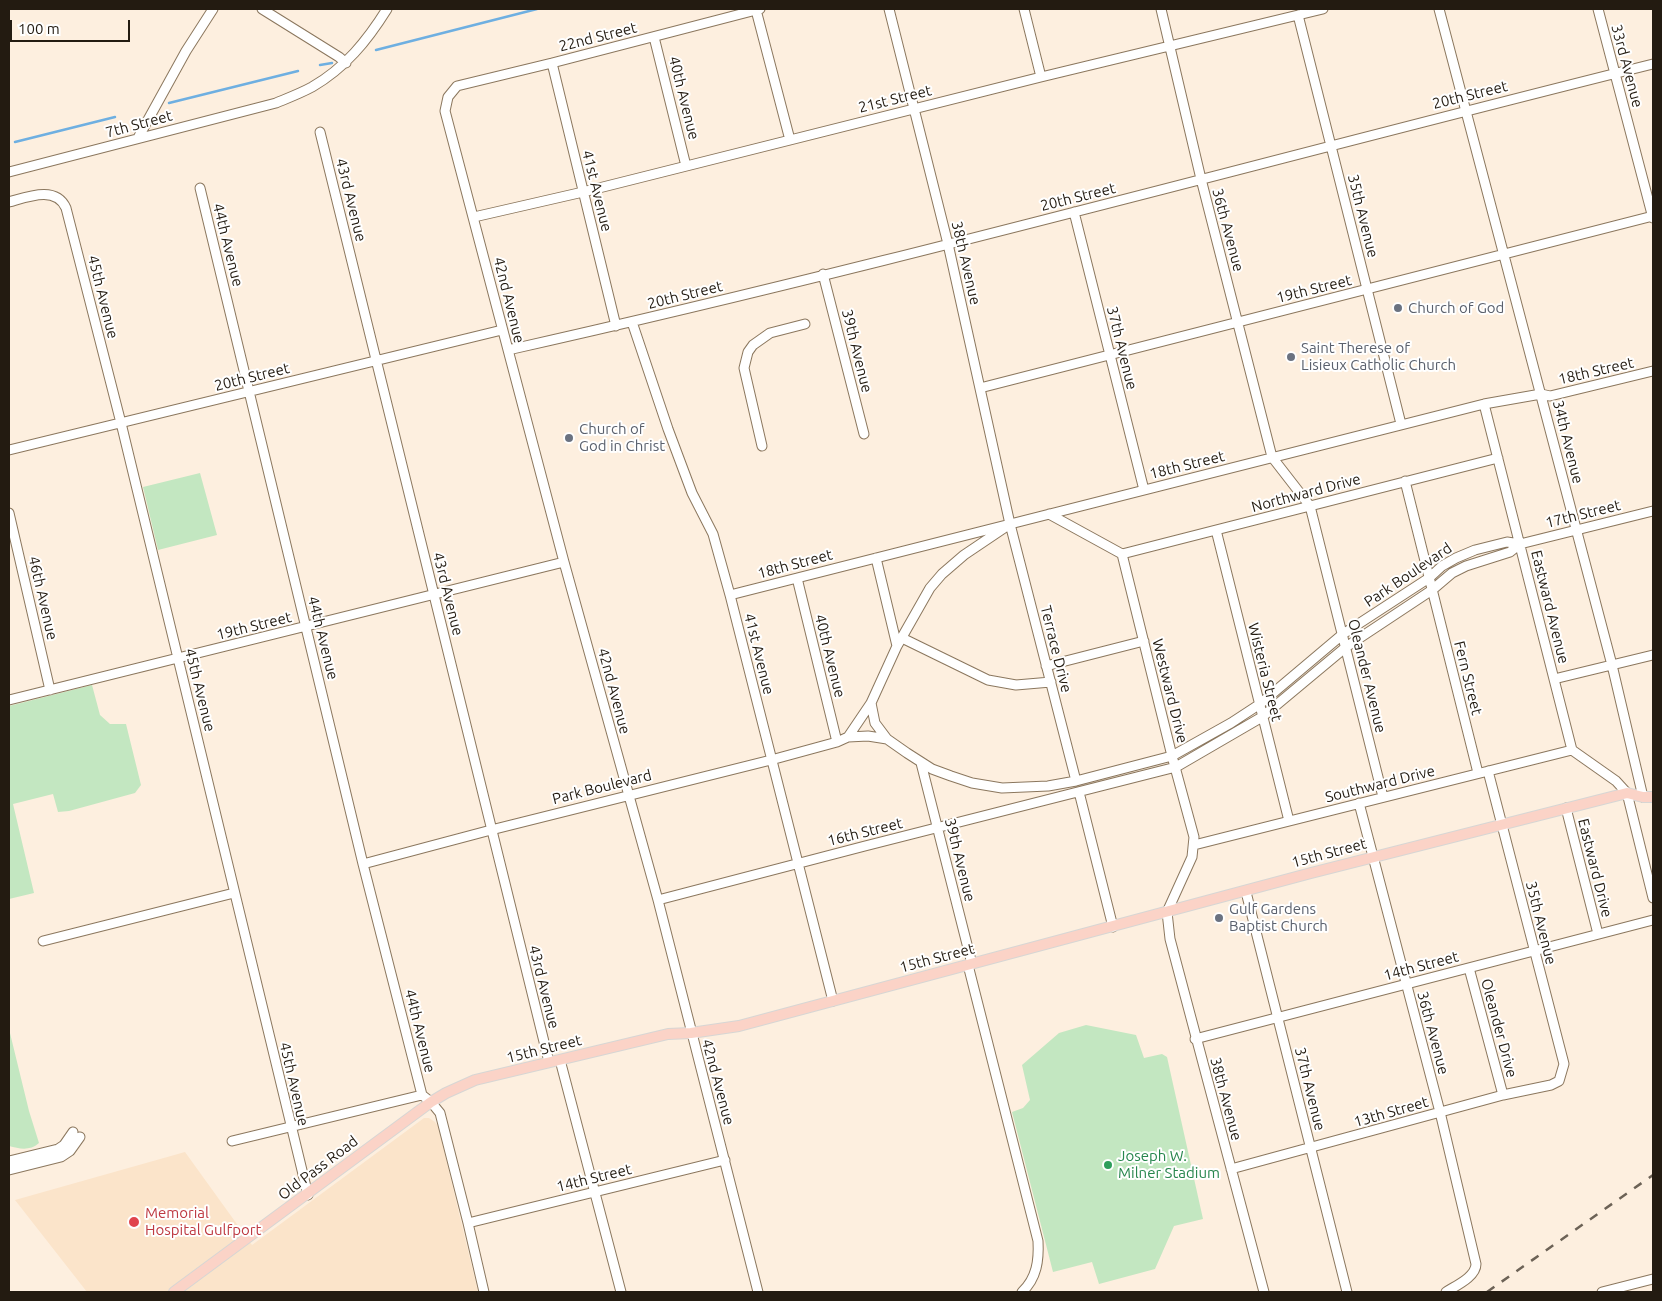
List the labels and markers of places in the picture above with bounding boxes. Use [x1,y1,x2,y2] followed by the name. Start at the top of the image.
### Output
[1408,299,1504,317] place label: Church of God
[1392,302,1404,314] marker: Church of God
[1301,339,1456,374] place label: Saint Therese of Lisieux Catholic Church
[1285,351,1297,363] marker: Saint Therese of Lisieux Catholic Church
[579,420,665,455] place label: Church of God in Christ
[563,432,575,444] marker: Church of God in Christ
[1229,900,1328,935] place label: Gulf Gardens Baptist Church
[1213,912,1225,924] marker: Gulf Gardens Baptist Church
[1118,1147,1220,1182] place label: Joseph W. Milner Stadium
[1102,1159,1114,1171] marker: Joseph W. Milner Stadium
[145,1204,261,1239] place label: Memorial Hospital Gulfport
[127,1215,141,1229] marker: Memorial Hospital Gulfport

